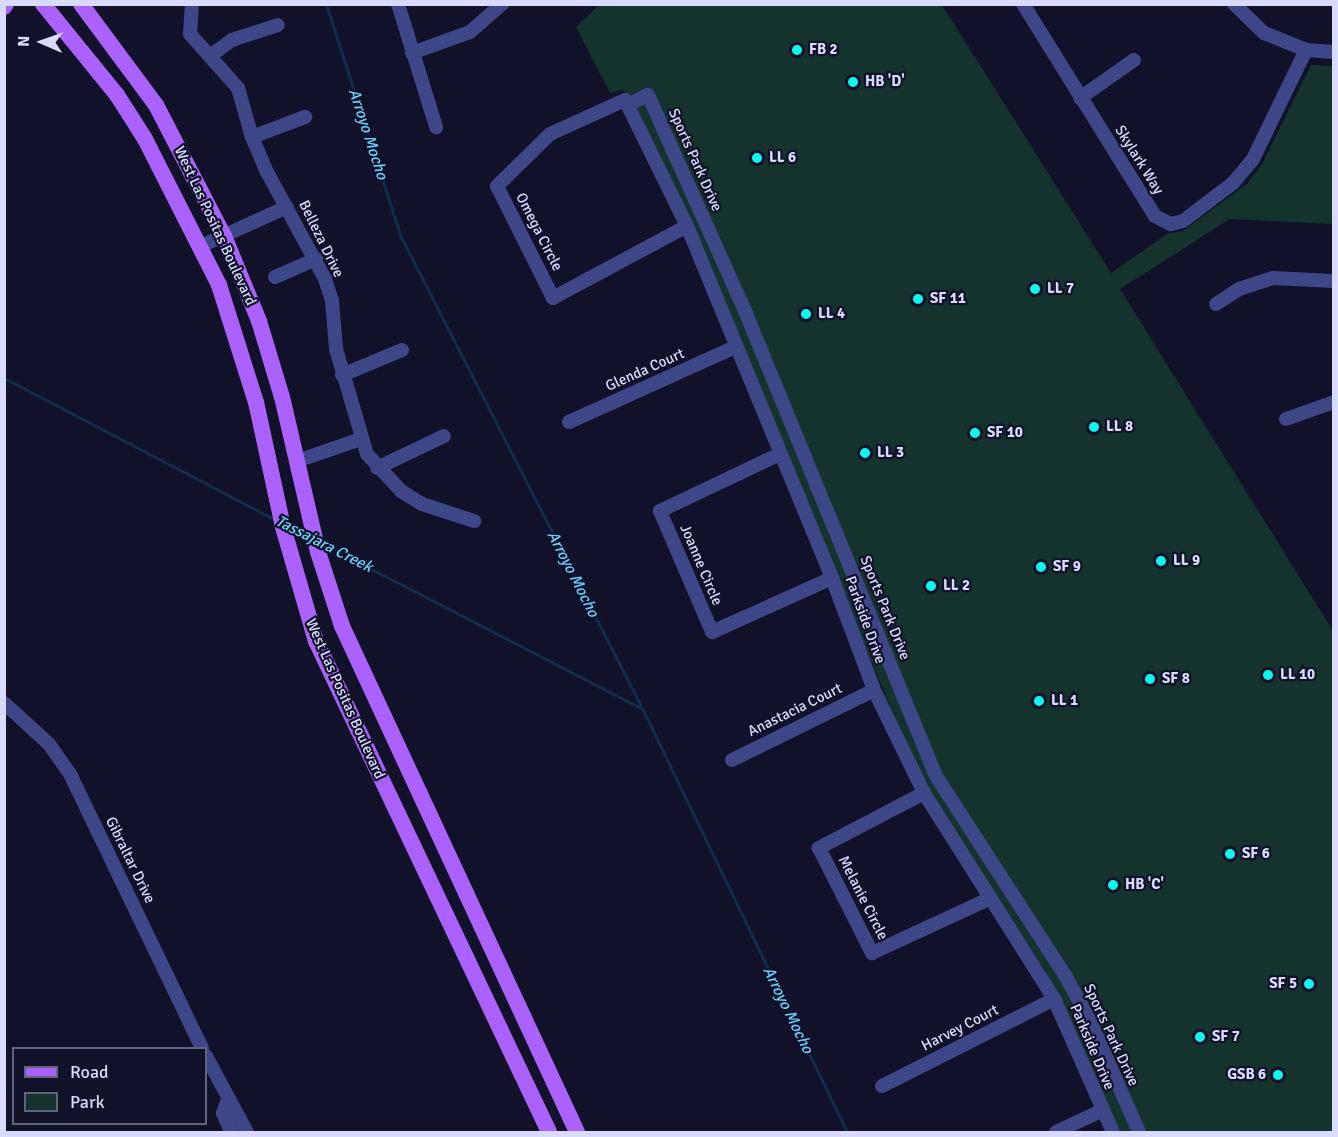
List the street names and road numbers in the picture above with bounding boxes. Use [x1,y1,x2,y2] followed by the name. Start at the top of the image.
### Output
[664,106,726,214] street label: Sports Park Drive
[1111,122,1167,198] street label: Skylark Way
[170,144,260,308] street label: West Las Positas Boulevard
[512,190,566,274] street label: Omega Circle
[295,197,347,281] street label: Belleza Drive
[603,345,687,395] street label: Glenda Court
[676,522,726,608] street label: Joanne Circle
[856,553,914,663] street label: Sports Park Drive
[841,574,889,666] street label: Parkside Drive
[301,616,389,782] street label: West Las Positas Boulevard
[745,679,845,741] street label: Anastacia Court
[101,814,159,906] street label: Gibraltar Drive
[834,853,892,943] street label: Melanie Circle
[1079,981,1143,1089] street label: Sports Park Drive
[919,1001,1001,1055] street label: Harvey Court
[1066,1001,1118,1093] street label: Parkside Drive

